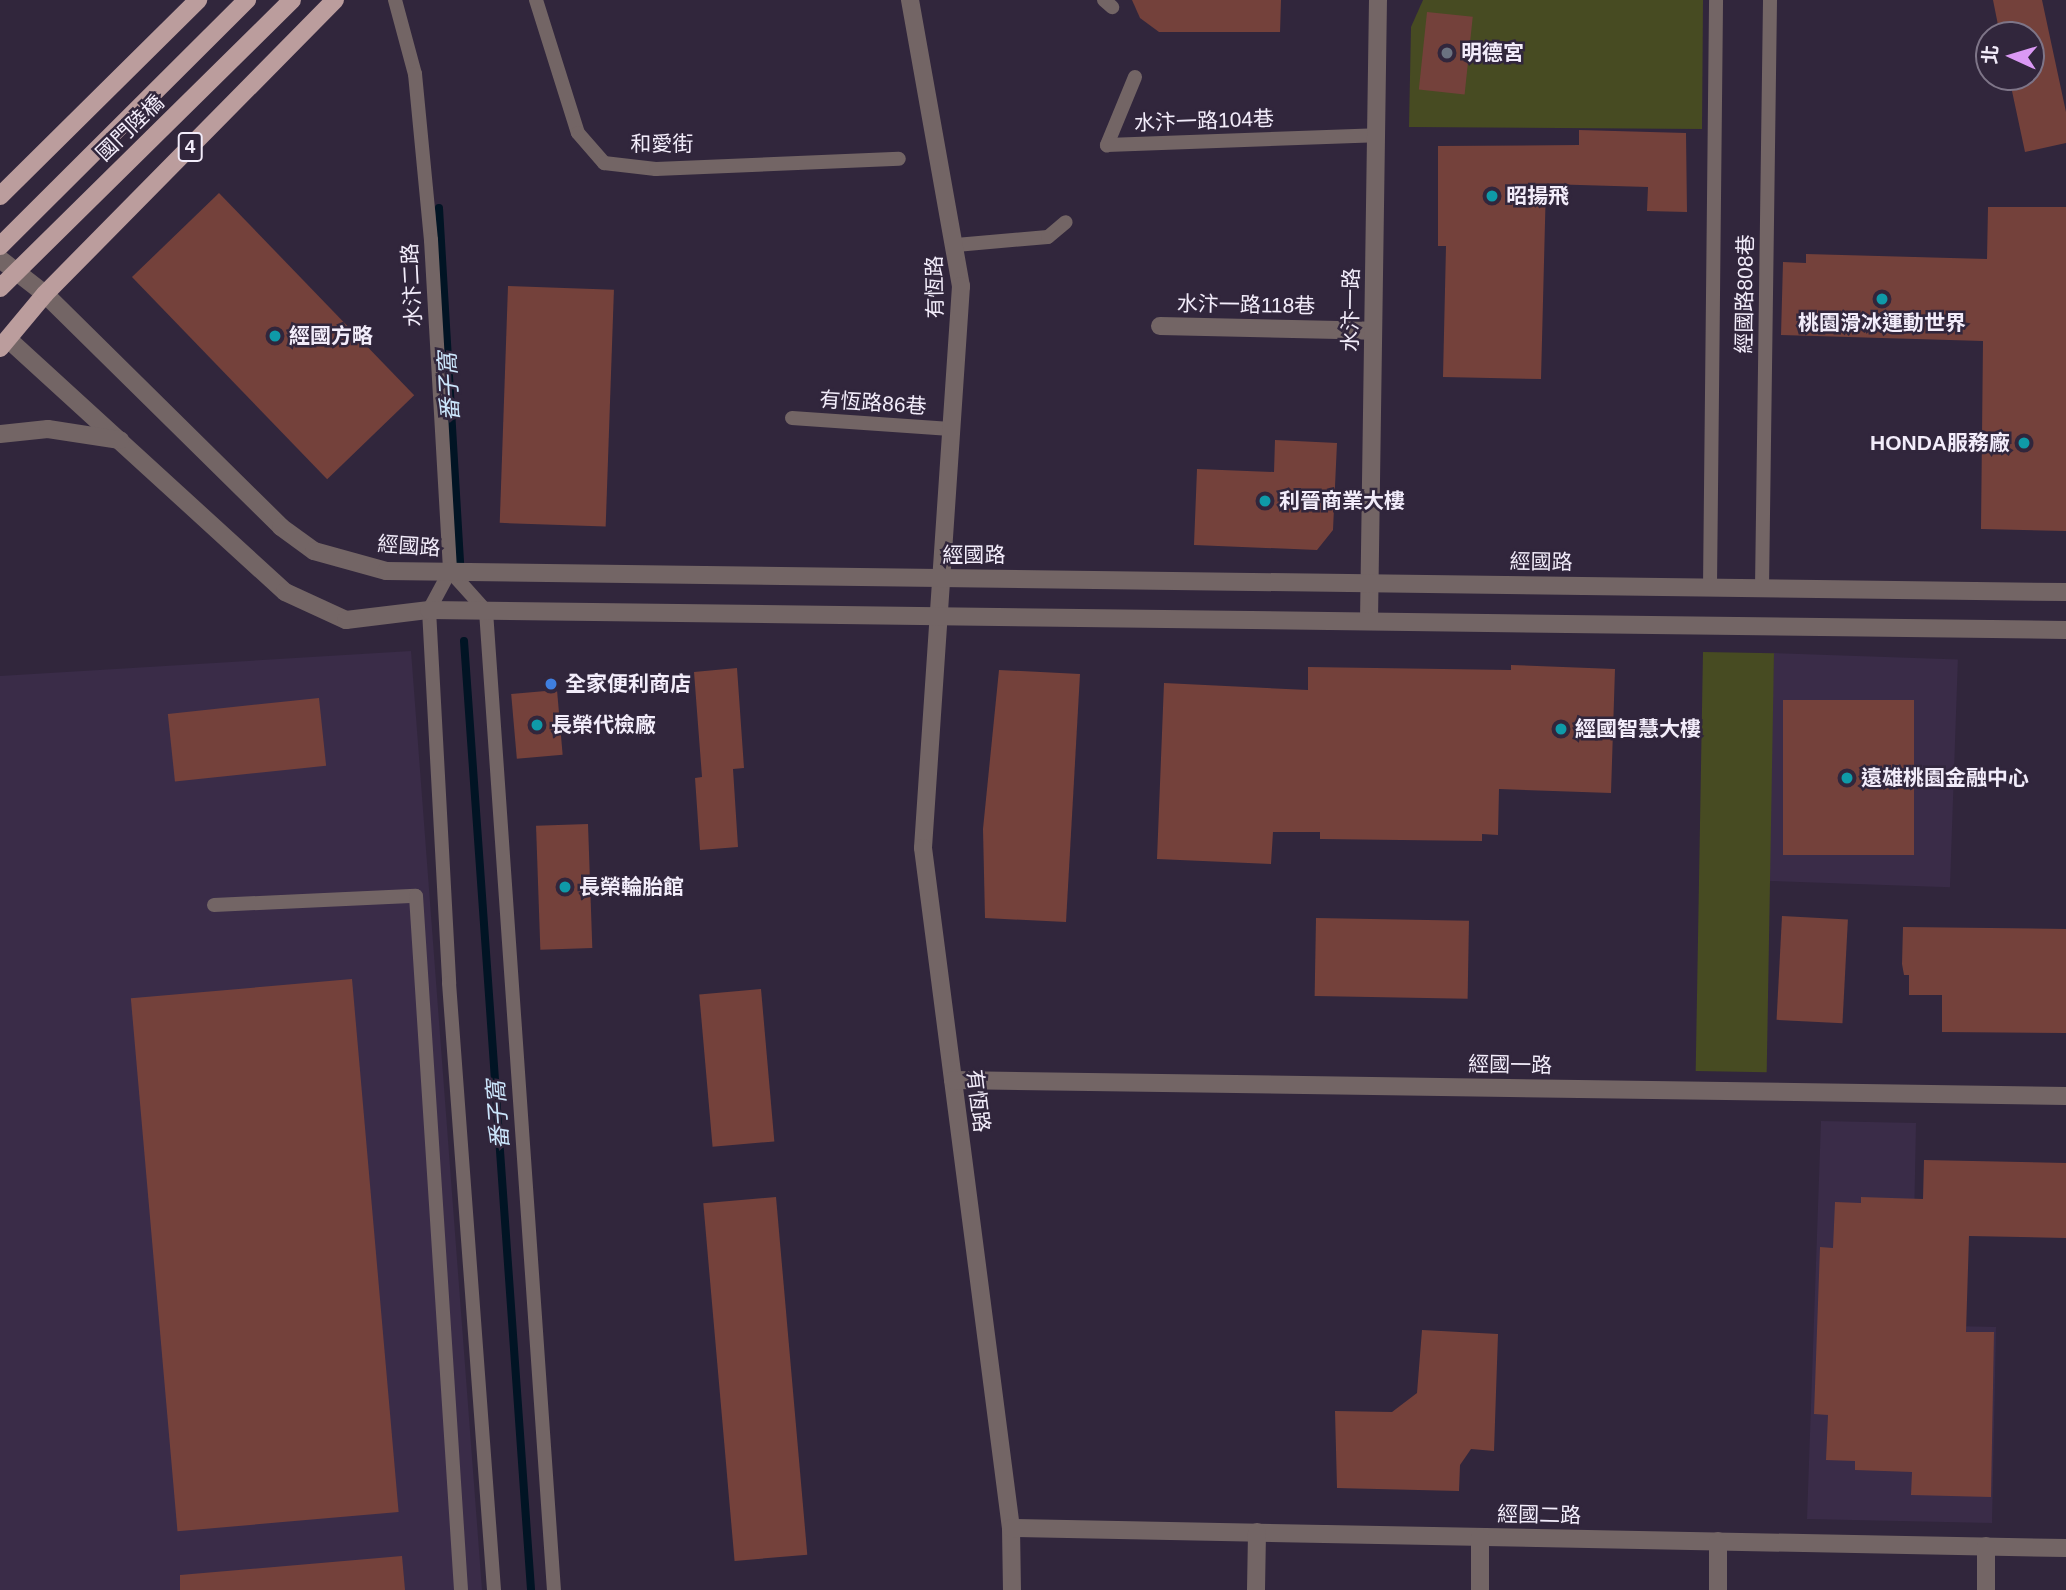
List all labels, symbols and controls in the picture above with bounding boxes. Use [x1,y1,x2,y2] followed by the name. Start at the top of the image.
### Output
[1975,21,2045,91] north arrow
[1461,40,1524,66] place label: 明德宮
[1979,44,2002,65] text: 北
[1439,45,1455,61] marker: 明德宮
[91,90,169,166] street label: 國門陸橋
[1134,106,1274,136] street label: 水汴一路104巷
[631,131,693,157] street label: 和愛街
[176,132,204,162] road number: 4
[1506,183,1569,209] place label: 昭揚飛
[1484,188,1500,204] marker: 昭揚飛
[1731,234,1759,354] street label: 經國路808巷
[397,242,427,328] street label: 水汴二路
[922,255,948,319] street label: 有恆路
[1338,268,1364,352] street label: 水汴一路
[1177,291,1315,319] street label: 水汴一路118巷
[1874,291,1890,307] marker: 桃園滑冰運動世界
[1798,310,1966,336] place label: 桃園滑冰運動世界
[289,323,373,349] place label: 經國方略
[267,328,283,344] marker: 經國方略
[433,352,465,422] water label: 番子窩
[819,387,927,419] street label: 有恆路86巷
[1870,430,2010,456] place label: HONDA服務廠
[2016,435,2032,451] marker: HONDA服務廠
[1279,488,1405,514] place label: 利晉商業大樓
[1257,493,1273,509] marker: 利晉商業大樓
[377,531,441,561] street label: 經國路
[943,542,1005,568] street label: 經國路
[1509,549,1573,575] street label: 經國路
[565,671,691,697] place label: 全家便利商店
[543,676,559,692] marker: 全家便利商店
[551,712,656,738] place label: 長榮代檢廠
[1575,716,1701,742] place label: 經國智慧大樓
[529,717,545,733] marker: 長榮代檢廠
[1553,721,1569,737] marker: 經國智慧大樓
[1861,765,2029,791] place label: 遠雄桃園金融中心
[1839,770,1855,786] marker: 遠雄桃園金融中心
[579,874,684,900] place label: 長榮輪胎館
[557,879,573,895] marker: 長榮輪胎館
[1468,1052,1552,1078] street label: 經國一路
[962,1068,994,1134] street label: 有恆路
[482,1080,514,1150] water label: 番子窩
[1497,1502,1581,1528] street label: 經國二路

